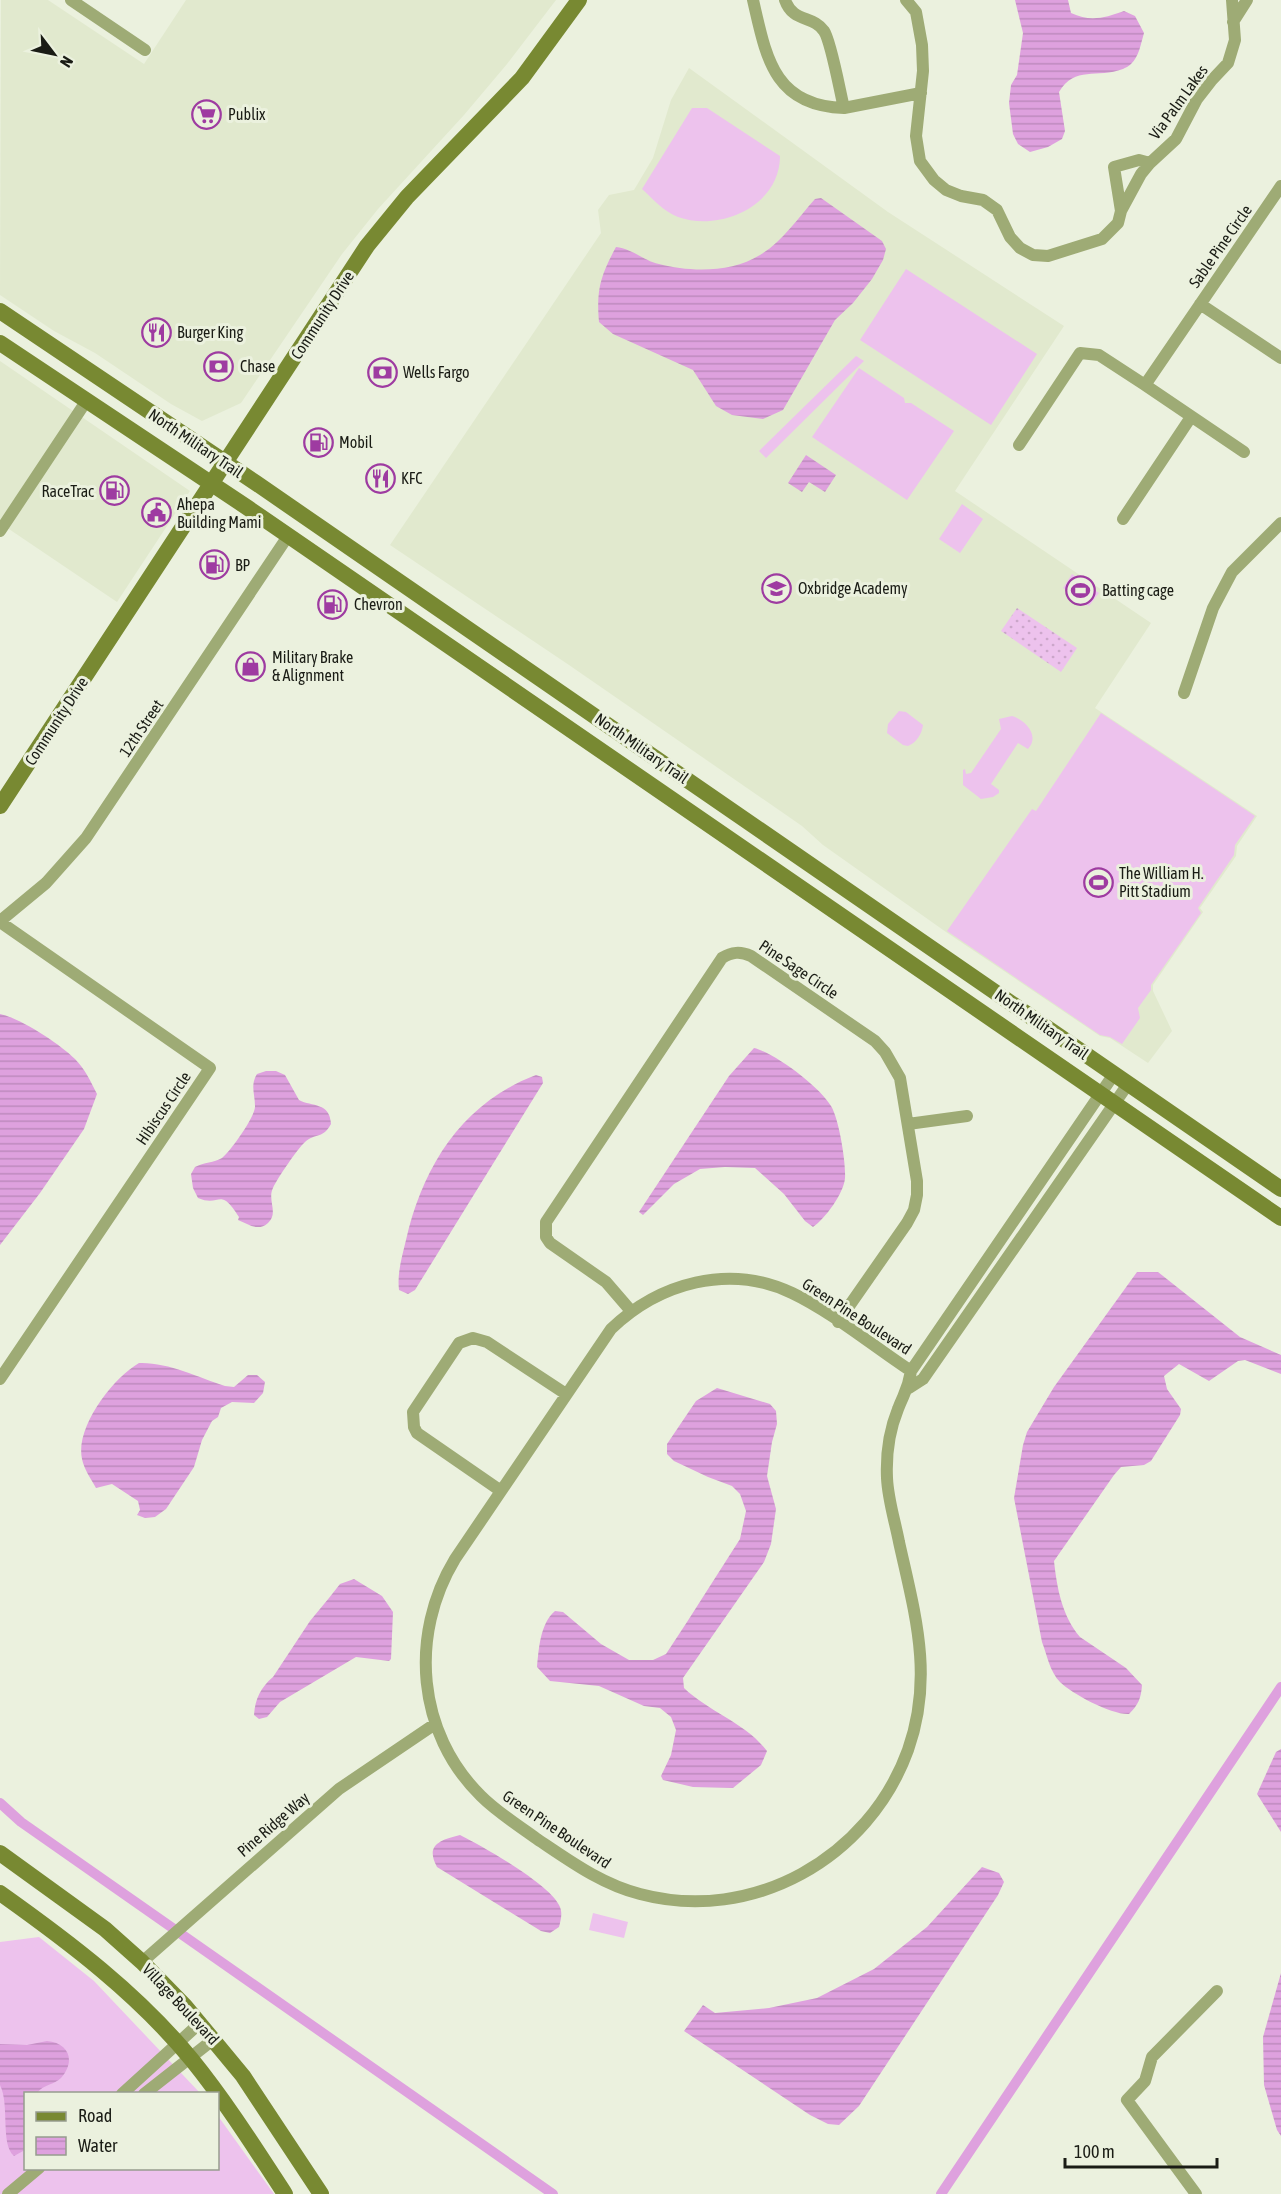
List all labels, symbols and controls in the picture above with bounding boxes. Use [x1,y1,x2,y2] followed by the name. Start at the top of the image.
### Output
[24,24,84,84] north arrow
[57,53,77,71] text: N
[1145,61,1211,143] street label: Via Palm Lakes
[191,98,223,130] supermarket icon: Publix
[228,105,266,123] place label: Publix
[1185,201,1255,291] street label: Sable Pine Circle
[287,268,358,363] street label: Community Drive
[140,316,172,348] restaurant icon: Burger King
[177,323,244,342] place label: Burger King
[203,350,235,382] bank icon: Chase
[366,356,398,388] bank icon: Wells Fargo
[240,357,275,375] place label: Chase
[403,363,470,382] place label: Wells Fargo
[145,405,247,482] street label: North Military Trail
[302,426,334,458] fuel station icon: Mobil
[339,433,374,451] place label: Mobil
[364,462,396,494] restaurant icon: KFC
[401,469,423,487] place label: KFC
[99,475,131,507] fuel station icon: RaceTrac
[42,482,94,500] place label: RaceTrac
[177,495,262,532] place label: Ahepa Building Mami
[140,497,172,529] public building icon: Ahepa Building Mami
[198,549,230,581] fuel station icon: BP
[235,556,251,574] place label: BP
[761,572,793,604] school or university icon: Oxbridge Academy
[1065,574,1097,606] sports icon: Batting cage
[798,579,908,598] place label: Oxbridge Academy
[1102,581,1174,600] place label: Batting cage
[317,588,349,620] fuel station icon: Chevron
[354,595,403,613] place label: Chevron
[272,648,353,685] place label: Military Brake & Alignment
[235,650,267,682] shop icon: Military Brake & Alignment
[21,674,92,769] street label: Community Drive
[115,696,167,760] street label: 12th Street
[591,709,693,788] street label: North Military Trail
[1119,864,1204,900] place label: The William H. Pitt Stadium
[1082,866,1114,898] sports icon: The William H. Pitt Stadium
[755,936,842,1003] street label: Pine Sage Circle
[991,985,1093,1064] street label: North Military Trail
[132,1068,194,1148] street label: Hibiscus Circle
[799,1274,915,1358] street label: Green Pine Boulevard
[500,1786,614,1872] street label: Green Pine Boulevard
[234,1788,313,1861] street label: Pine Ridge Way
[138,1960,223,2049] street label: Village Boulevard
[24,2092,219,2170] legend
[78,2105,112,2126] text: Road
[1065,2131,1216,2169] scale bar
[78,2135,118,2156] text: Water
[1074,2141,1115,2162] text: 100 m

